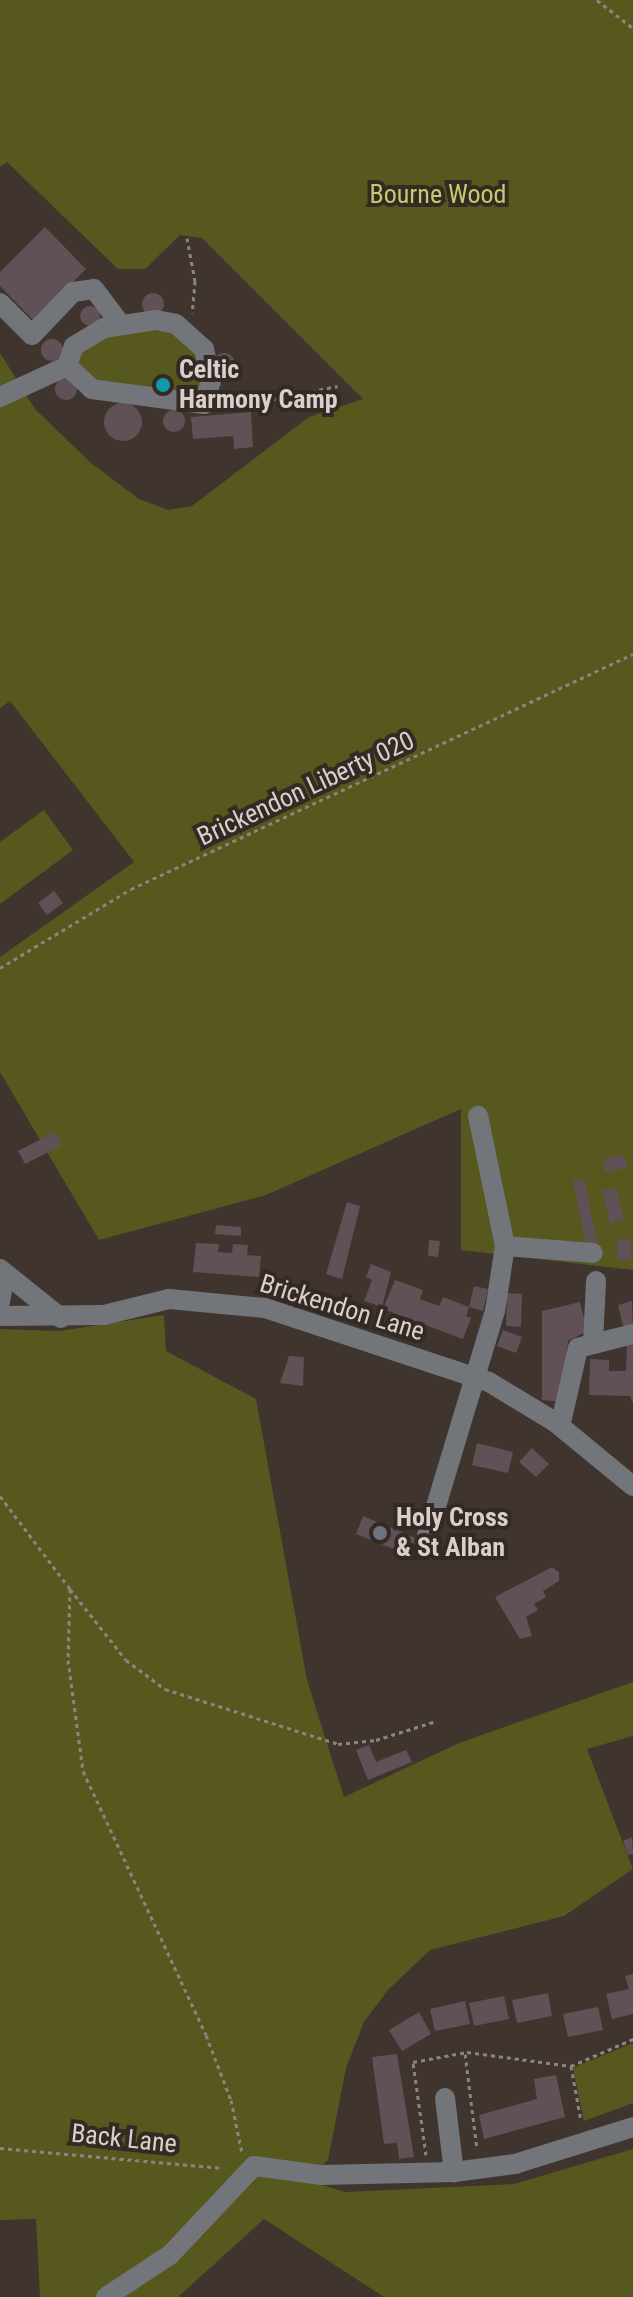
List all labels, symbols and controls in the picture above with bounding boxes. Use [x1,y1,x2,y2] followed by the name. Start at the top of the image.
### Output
[370,179,506,211] park label: Bourne Wood
[179,354,338,416] place label: Celtic Harmony Camp
[154,376,172,394] marker: Celtic Harmony Camp
[193,725,419,853] street label: Brickendon Liberty 020
[256,1268,428,1348] street label: Brickendon Lane
[396,1502,509,1564] place label: Holy Cross & St Alban
[371,1524,389,1542] marker: Holy Cross & St Alban
[70,2118,178,2160] street label: Back Lane

